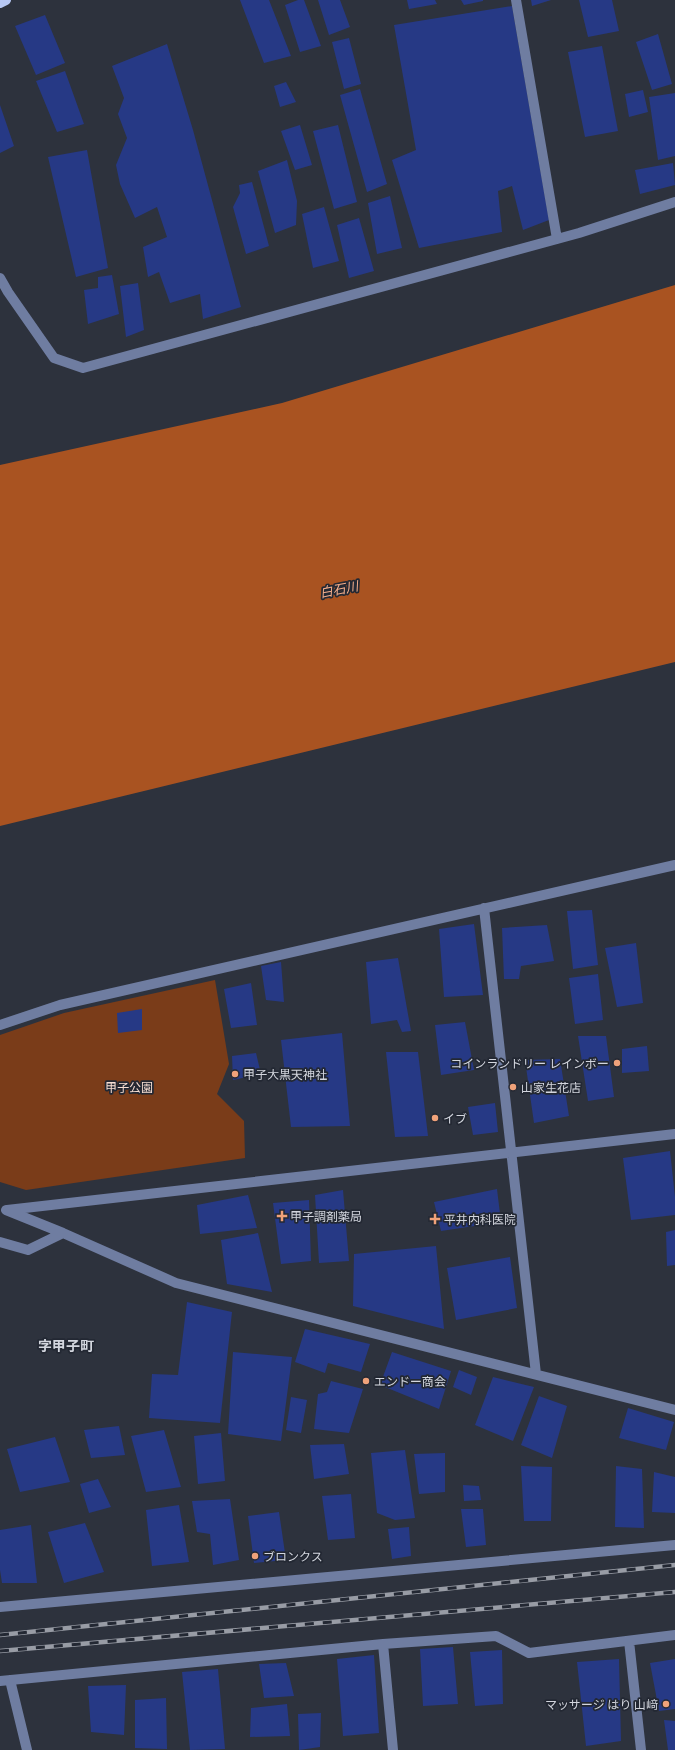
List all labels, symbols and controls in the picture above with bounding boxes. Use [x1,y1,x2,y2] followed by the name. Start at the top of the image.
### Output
[318,575,362,603] water label: 白石川
[450,1054,609,1073] place label: コインランドリー レインボー
[612,1058,622,1068] marker: コインランドリー レインボー
[243,1065,327,1084] place label: 甲子大黒天神社
[230,1069,240,1079] marker: 甲子大黒天神社
[105,1078,153,1097] park label: 甲子公園
[521,1078,581,1097] place label: 山家生花店
[508,1082,518,1092] marker: 山家生花店
[443,1109,467,1128] place label: イブ
[430,1113,440,1123] marker: イブ
[290,1207,362,1226] place label: 甲子調剤薬局
[444,1210,516,1229] place label: 平井内科医院
[277,1211,287,1221] marker: 甲子調剤薬局
[429,1213,441,1225] marker: 平井内科医院
[38,1335,94,1356] district label: 字甲子町
[374,1372,446,1391] place label: エンドー商会
[361,1376,371,1386] marker: エンドー商会
[263,1547,323,1566] place label: ブロンクス
[250,1551,260,1561] marker: ブロンクス
[545,1695,658,1714] place label: マッサージ はり 山﨑
[661,1699,671,1709] marker: マッサージ はり 山﨑

